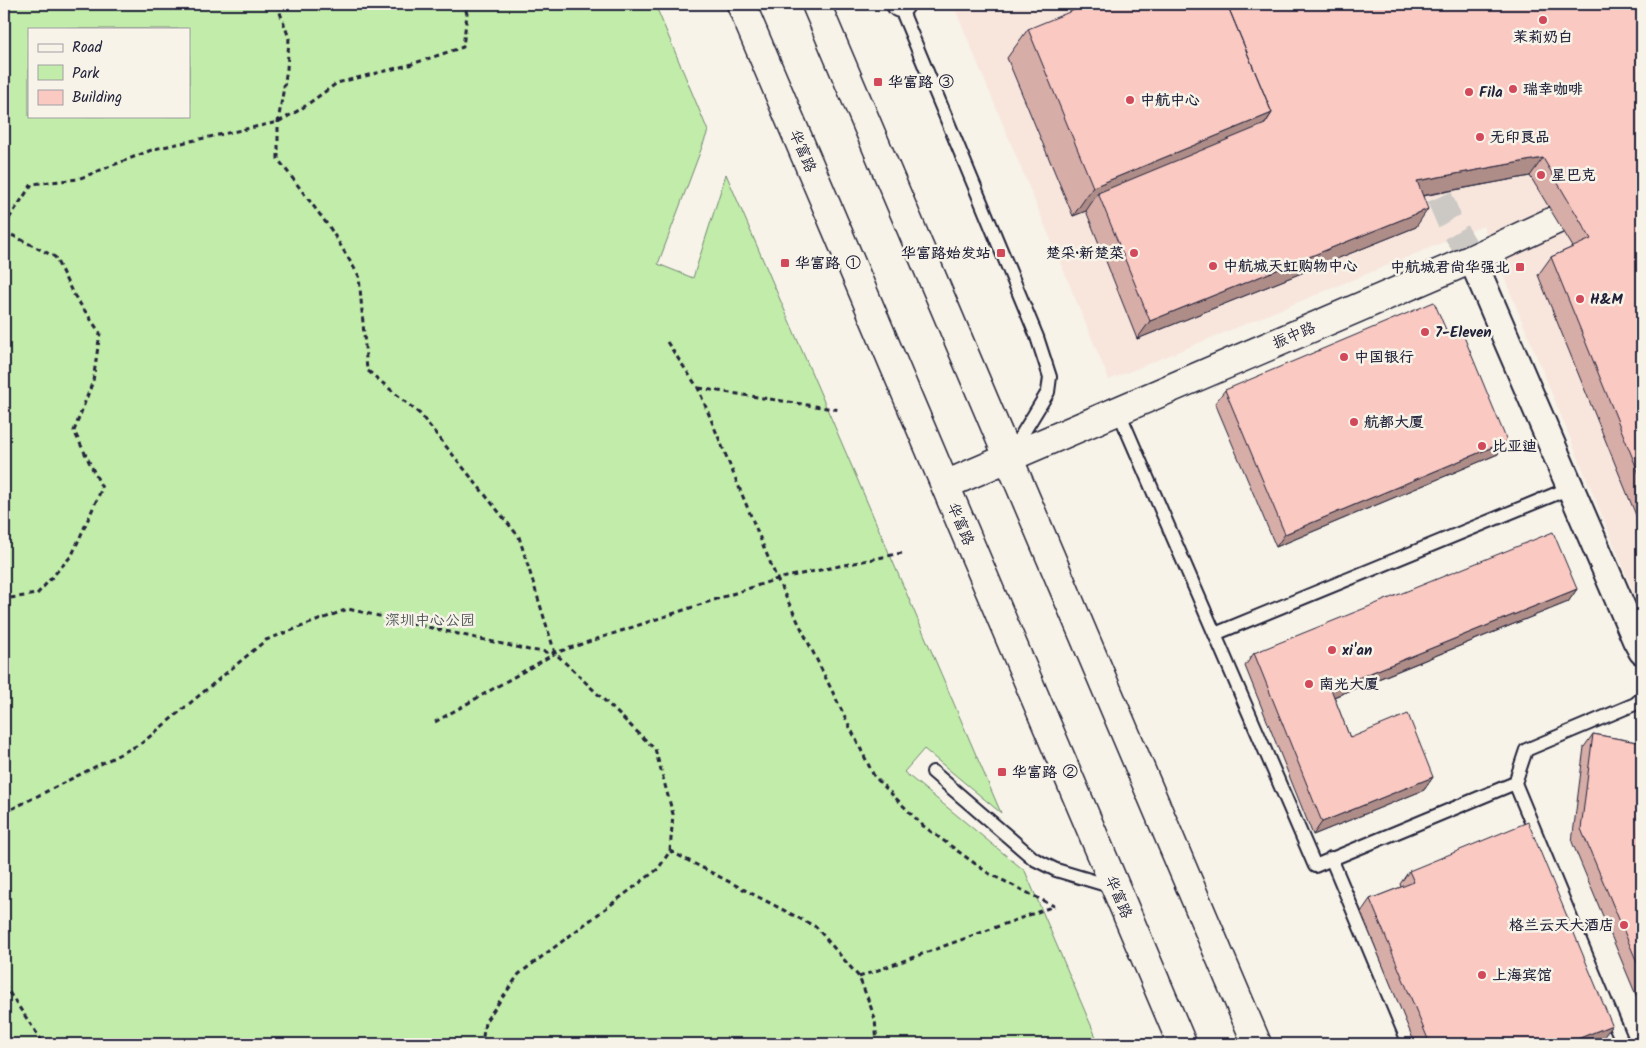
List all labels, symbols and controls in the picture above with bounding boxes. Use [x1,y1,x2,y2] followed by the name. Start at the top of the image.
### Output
[1537,14,1549,26] marker: 茉莉奶白
[1513,26,1573,50] place label: 茉莉奶白
[28,28,190,118] legend
[72,36,103,60] text: Road
[72,62,100,86] text: Park
[888,71,954,95] place label: 华富路 ③
[872,76,884,88] marker: 华富路 ③
[1523,78,1583,102] place label: 瑞幸咖啡
[1479,81,1503,105] place label: Fila
[1507,83,1519,95] marker: 瑞幸咖啡
[72,86,122,110] text: Building
[1463,86,1475,98] marker: Fila
[1140,89,1200,113] place label: 中航中心
[1124,94,1136,106] marker: 中航中心
[782,126,822,177] street label: 华富路
[1490,126,1550,150] place label: 无印良品
[1474,131,1486,143] marker: 无印良品
[1551,164,1596,188] place label: 星巴克
[1535,169,1547,181] marker: 星巴克
[901,242,991,266] place label: 华富路始发站
[1045,242,1124,266] place label: 楚采·新楚菜
[995,247,1007,259] marker: 华富路始发站
[1128,247,1140,259] marker: 楚采·新楚菜
[795,252,861,276] place label: 华富路 ①
[1223,255,1358,279] place label: 中航城天虹购物中心
[1390,256,1510,280] place label: 中航城君尚华强北
[779,257,791,269] marker: 华富路 ①
[1207,260,1219,272] marker: 中航城天虹购物中心
[1514,261,1526,273] marker: 中航城君尚华强北
[1590,288,1624,312] place label: H&M
[1574,293,1586,305] marker: H&M
[1269,316,1320,356] street label: 振中路
[1435,321,1492,345] place label: 7-Eleven
[1419,326,1431,338] marker: 7-Eleven
[1354,346,1414,370] place label: 中国银行
[1338,351,1350,363] marker: 中国银行
[1364,411,1424,435] place label: 航都大厦
[1348,416,1360,428] marker: 航都大厦
[1492,435,1537,459] place label: 比亚迪
[1476,440,1488,452] marker: 比亚迪
[940,499,980,550] street label: 华富路
[385,609,475,633] park label: 深圳中心公园
[1342,639,1372,663] place label: xi'an
[1326,644,1338,656] marker: xi'an
[1319,673,1379,697] place label: 南光大厦
[1303,678,1315,690] marker: 南光大厦
[1012,761,1078,785] place label: 华富路 ②
[996,766,1008,778] marker: 华富路 ②
[1098,872,1138,923] street label: 华富路
[1509,914,1614,938] place label: 格兰云天大酒店
[1618,919,1630,931] marker: 格兰云天大酒店
[1492,964,1552,988] place label: 上海宾馆
[1476,969,1488,981] marker: 上海宾馆

